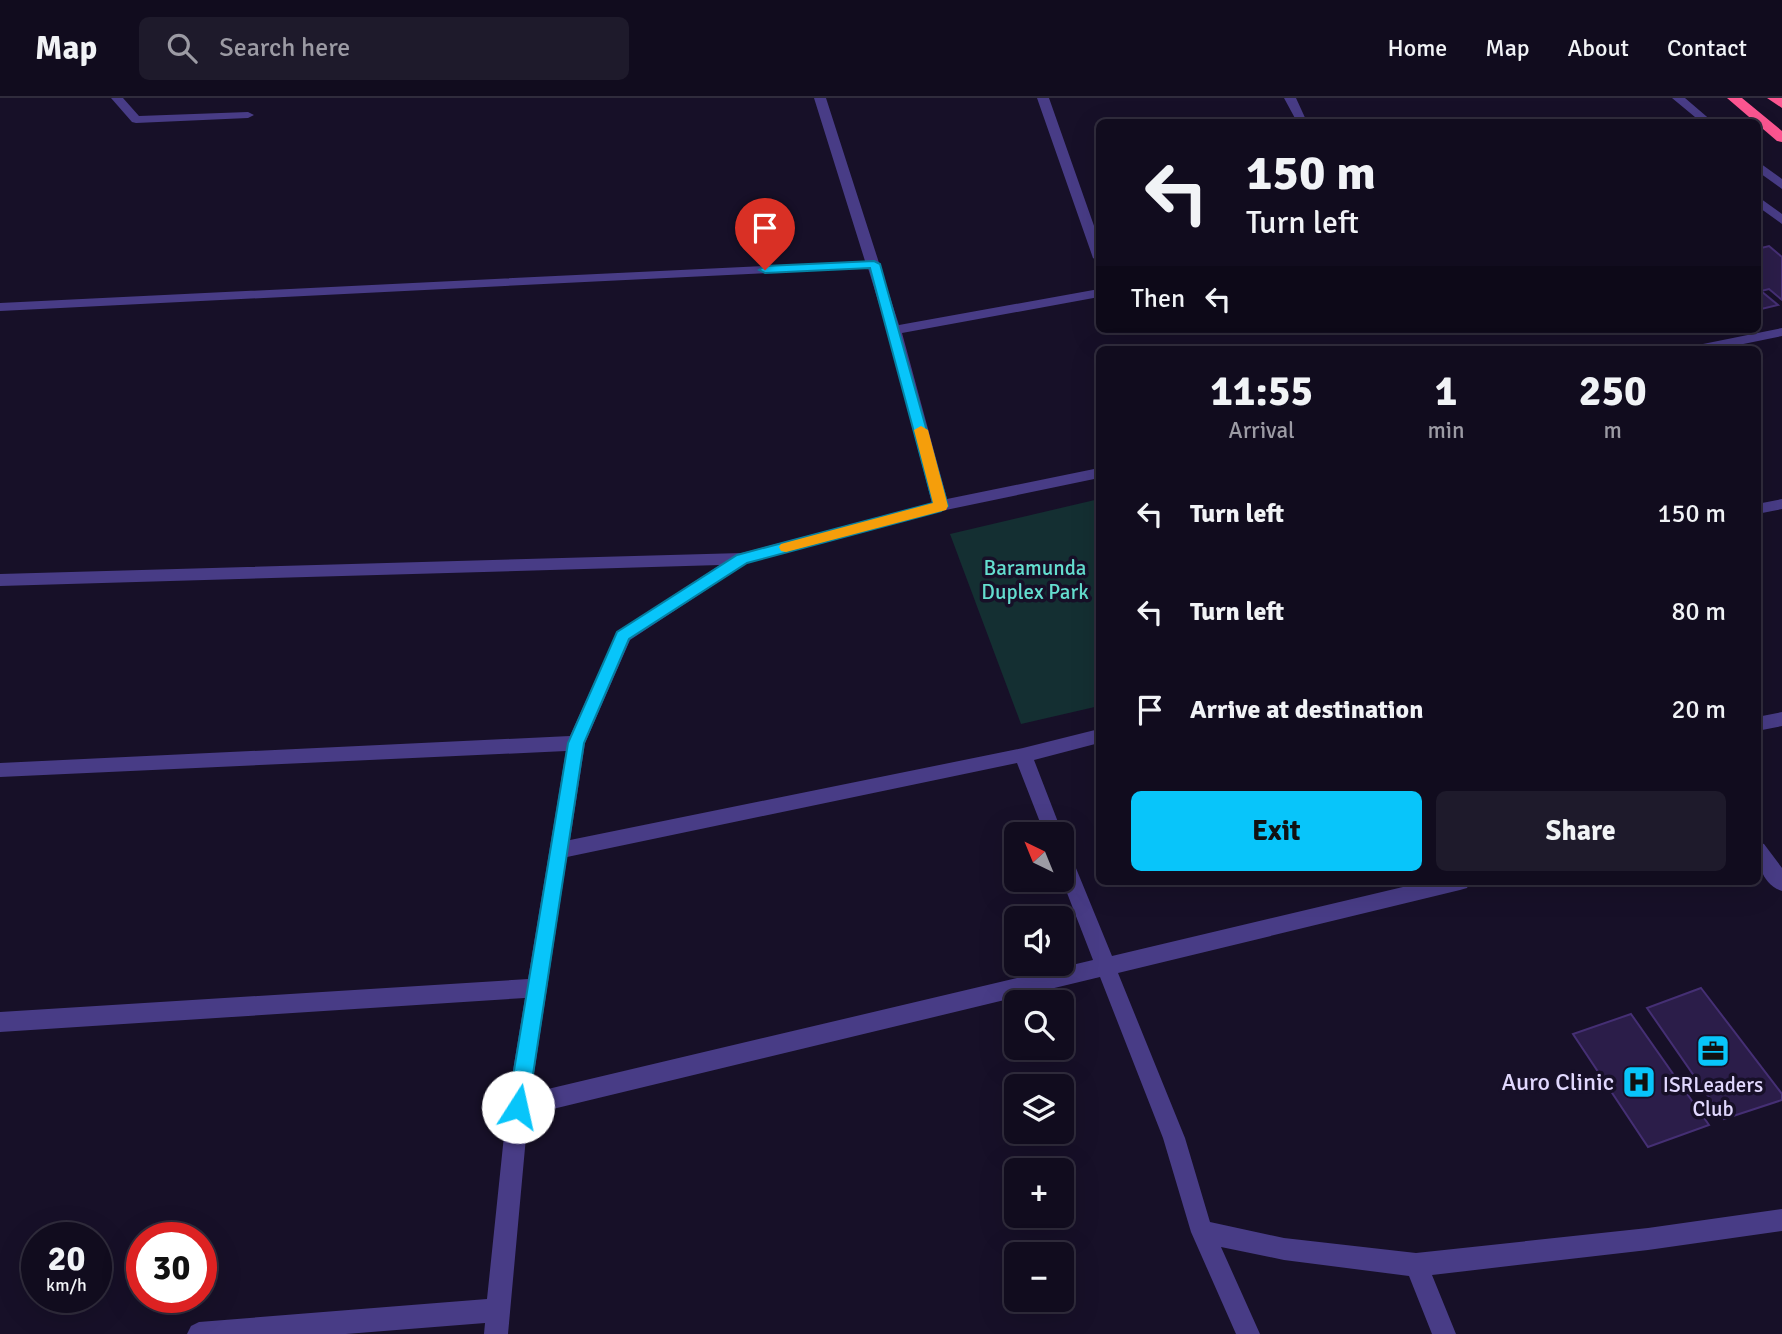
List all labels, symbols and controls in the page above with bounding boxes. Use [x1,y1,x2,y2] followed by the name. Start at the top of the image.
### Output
[139,17,629,80] search box
[35,28,97,69] text: Map
[163,29,201,67] icon: search
[219,32,350,64] text: Search here
[1387,33,1447,63] text: Home
[1485,33,1530,63] text: Map
[1568,33,1629,63] text: About
[1667,33,1747,63] text: Contact
[1246,143,1376,203] text: 150 m
[1131,147,1222,238] icon: left
[735,198,795,270] pin
[1246,203,1359,242] text: Turn left
[746,209,784,247] icon: arrive
[1199,280,1237,318] icon: left
[1131,283,1185,315] text: Then
[1210,366,1313,417] text: 11:55
[1435,366,1457,417] text: 1
[1579,366,1647,417] text: 250
[1229,416,1295,445] text: Arrival
[1427,416,1465,445] text: min
[1604,416,1622,445] text: m
[1131,495,1169,533] icon: left
[1190,498,1284,530] text: Turn left
[1657,498,1726,530] text: 150 m
[981,555,1089,605] park label: Baramunda Duplex Park
[1131,593,1169,631] icon: left
[1190,596,1284,628] text: Turn left
[1671,596,1726,628] text: 80 m
[1131,691,1169,729] icon: arrive
[1190,694,1423,726] text: Arrive at destination
[1671,694,1726,726] text: 20 m
[1131,791,1422,871] button: Exit
[1436,791,1726,871] button: Share
[1004,822,1074,892] north arrow
[1004,822,1074,1312] map controls
[1004,906,1074,976] button: sound
[1004,990,1074,1060] button: search
[1694,1032,1732,1070] office icon: ISRLeaders Club
[1620,1063,1658,1101] hospital icon: Auro Clinic
[1501,1067,1614,1097] place label: Auro Clinic
[481,1070,555,1144] position arrow
[1663,1072,1763,1122] place label: ISRLeaders Club
[1004,1074,1074,1144] button: layers
[1004,1158,1074,1228] button: +
[126,1222,217,1313] speed limit sign: 30
[48,1237,85,1280] text: 20
[1004,1242,1074,1312] button: −
[46,1274,87,1296] text: km/h

